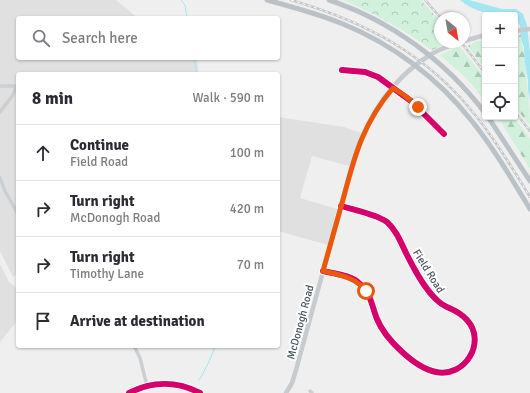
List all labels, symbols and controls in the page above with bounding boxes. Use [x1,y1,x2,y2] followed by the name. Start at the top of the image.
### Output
[434,12,470,48] north arrow
[482,12,518,120] map controls
[482,12,518,48] button: +
[16,16,280,60] search box
[30,27,52,49] icon: search
[62,29,138,47] text: Search here
[482,48,518,84] button: −
[482,84,518,120] button: locate
[32,88,73,109] text: 8 min
[193,90,264,106] text: Walk · 590 m
[409,98,427,116] route end
[70,136,129,154] text: Continue
[32,142,54,164] icon: ahead
[230,145,264,161] text: 100 m
[70,154,128,170] text: Field Road
[70,192,135,210] text: Turn right
[32,198,54,220] icon: right
[230,201,264,217] text: 420 m
[70,210,160,226] text: McDonogh Road
[410,247,447,296] street label: Field Road
[70,248,135,266] text: Turn right
[32,254,54,276] icon: right
[237,257,264,273] text: 70 m
[70,266,144,282] text: Timothy Lane
[357,282,375,300] route start
[284,283,317,361] street label: McDonogh Road
[32,310,54,332] icon: arrive
[70,312,205,330] text: Arrive at destination

